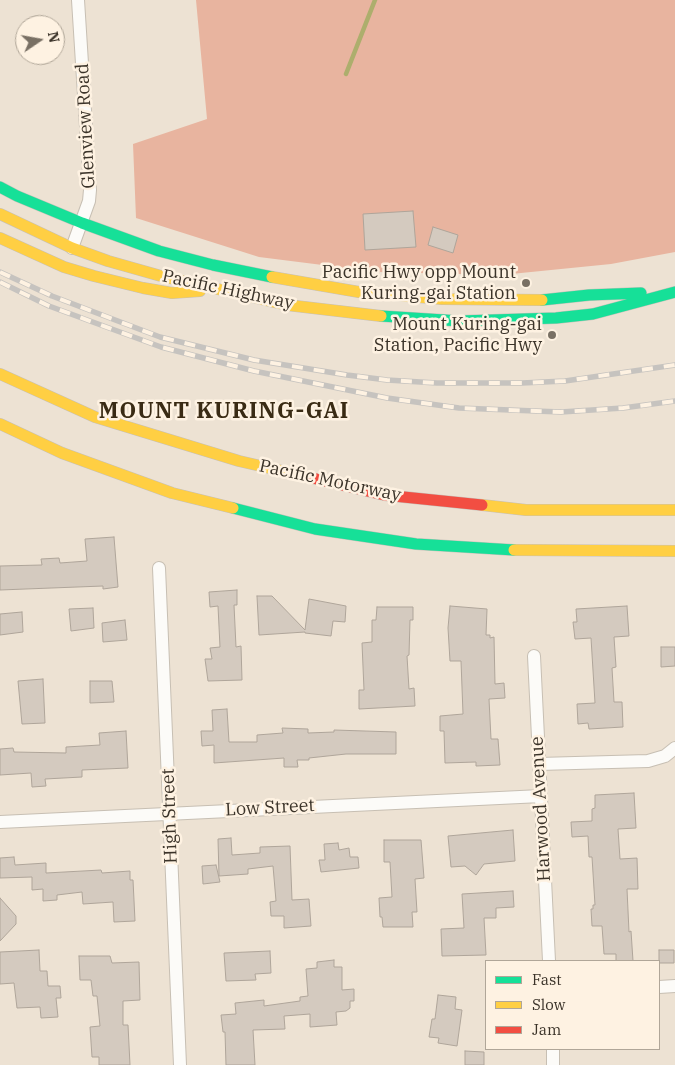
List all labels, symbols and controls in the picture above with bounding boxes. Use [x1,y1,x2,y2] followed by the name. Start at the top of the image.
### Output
[15,15,65,65] north arrow
[44,30,64,44] text: N
[72,63,100,189] street label: Glenview Road
[322,262,516,304] place label: Pacific Hwy opp Mount Kuring-gai Station
[160,265,296,315] street label: Pacific Highway
[520,277,532,289] marker: Pacific Hwy opp Mount Kuring-gai Station
[374,314,542,356] place label: Mount Kuring-gai Station, Pacific Hwy
[546,329,558,341] marker: Mount Kuring-gai Station, Pacific Hwy
[97,399,351,425] district label: MOUNT KURING-GAI
[257,455,403,507] street label: Pacific Motorway
[526,736,556,882] street label: Harwood Avenue
[158,768,182,864] street label: High Street
[225,795,315,821] street label: Low Street
[485,960,660,1050] legend
[532,970,562,989] text: Fast
[532,995,565,1014] text: Slow
[532,1020,561,1039] text: Jam

